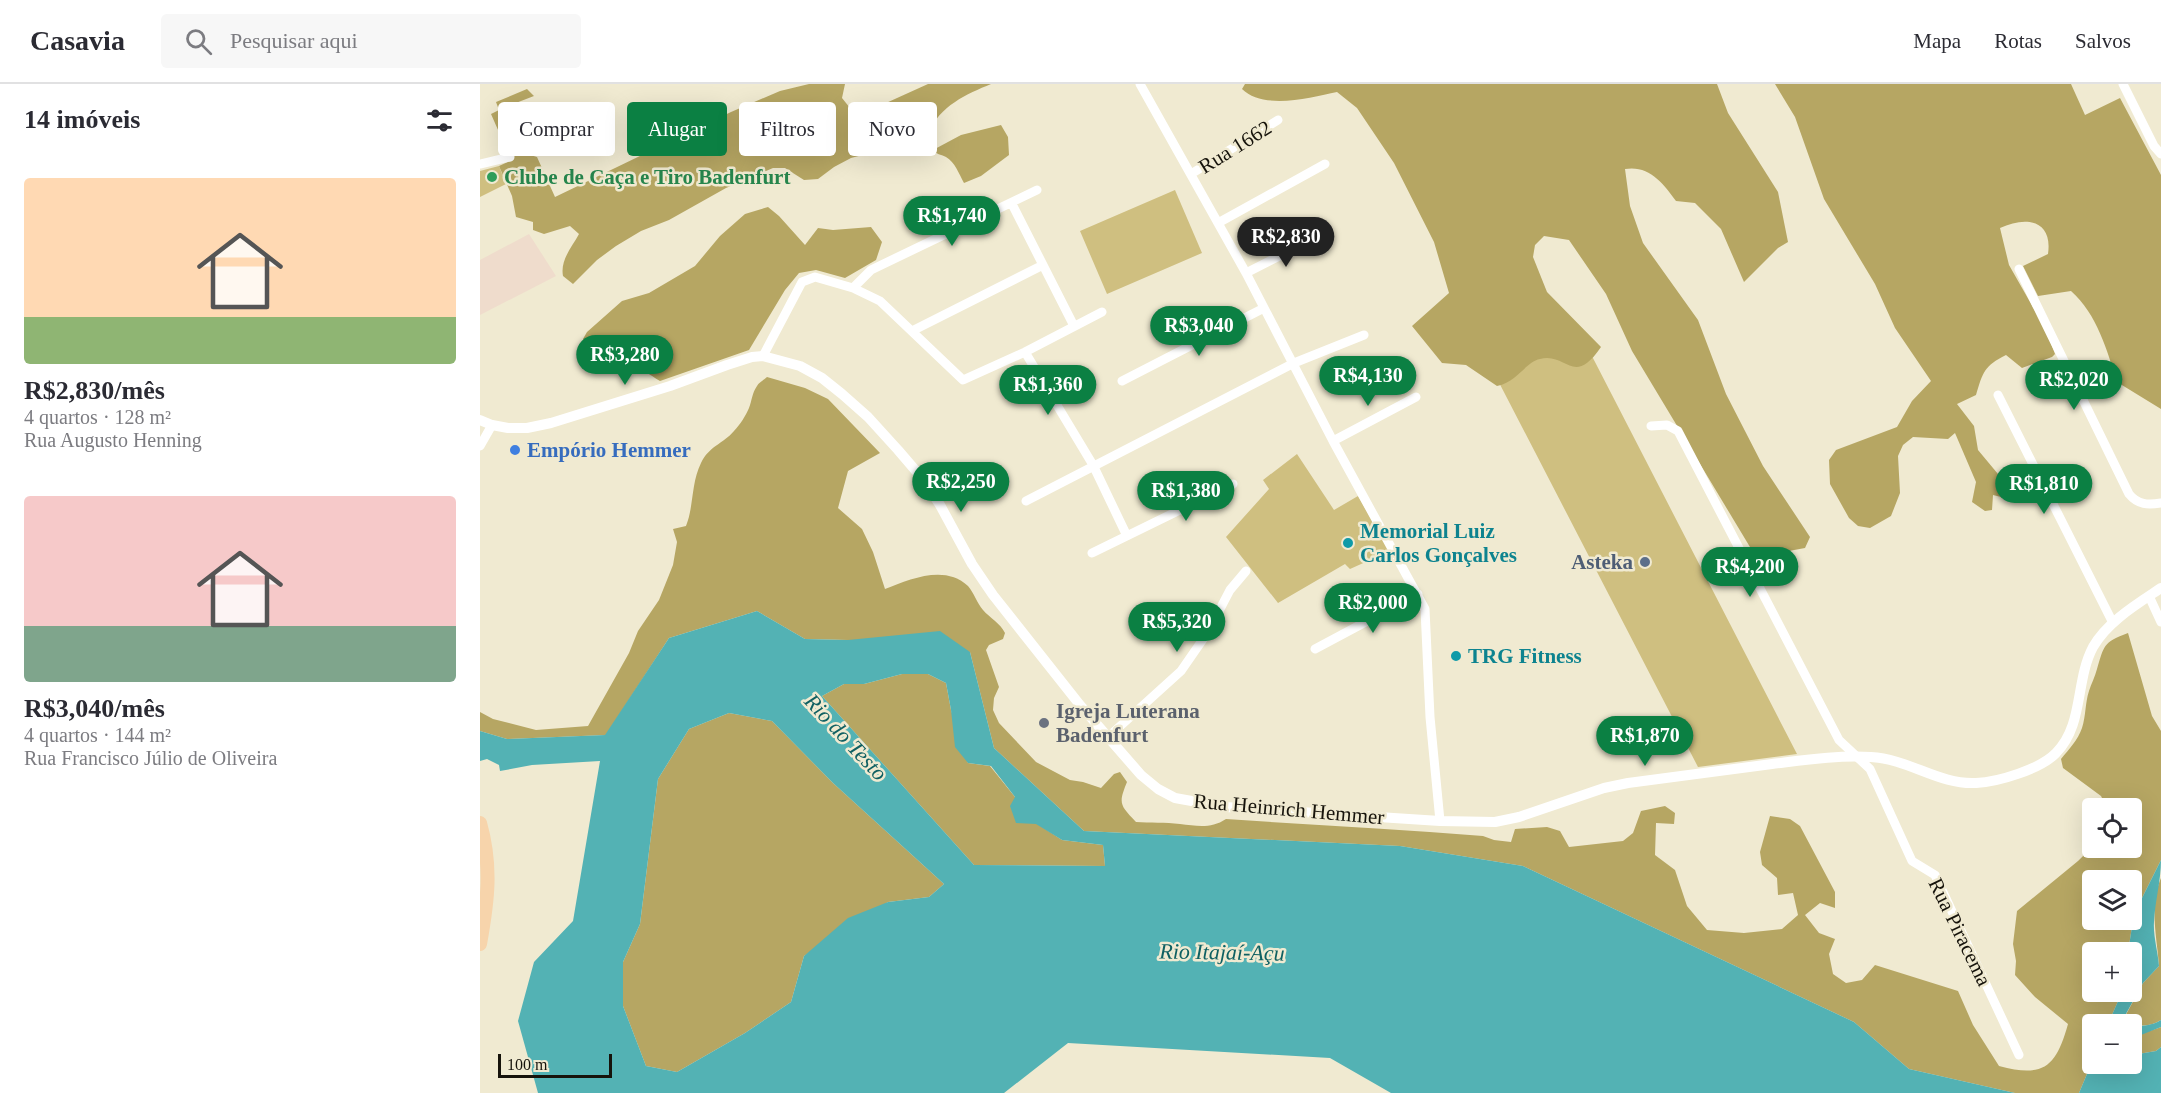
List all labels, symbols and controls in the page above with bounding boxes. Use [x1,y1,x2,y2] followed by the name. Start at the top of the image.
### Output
[161,14,581,68] search box
[30,25,125,56] text: Casavia
[182,25,215,58] icon: search
[230,28,358,53] text: Pesquisar aqui
[1913,29,1961,53] text: Mapa
[1994,29,2042,53] text: Rotas
[2075,29,2131,53] text: Salvos
[498,102,615,156] chip: Comprar
[627,102,727,156] chip: Alugar
[739,102,836,156] chip: Filtros
[848,102,937,156] chip: Novo
[423,104,456,137] icon: filters
[24,105,140,134] text: 14 imóveis
[1194,115,1276,179] street label: Rua 1662
[504,165,790,189] place label: Clube de Caça e Tiro Badenfurt
[485,170,499,184] marker: Clube de Caça e Tiro Badenfurt
[897,196,1007,247] pin: R$1,740
[917,204,987,226] text: R$1,740
[186,217,294,325] icon: home
[1231,217,1341,268] pin: R$2,830
[1251,225,1321,247] text: R$2,830
[1144,306,1254,357] pin: R$3,040
[1164,314,1234,336] text: R$3,040
[570,335,680,386] pin: R$3,280
[590,343,660,365] text: R$3,280
[1313,356,1423,407] pin: R$4,130
[2019,360,2129,411] pin: R$2,020
[1333,364,1403,386] text: R$4,130
[993,365,1103,416] pin: R$1,360
[2039,368,2109,390] text: R$2,020
[1013,373,1083,395] text: R$1,360
[24,376,165,405] text: R$2,830/mês
[24,406,171,428] text: 4 quartos · 128 m²
[24,429,202,451] text: Rua Augusto Henning
[527,438,691,462] place label: Empório Hemmer
[508,443,522,457] marker: Empório Hemmer
[906,462,1016,513] pin: R$2,250
[1989,464,2099,515] pin: R$1,810
[926,470,996,492] text: R$2,250
[1131,471,1241,522] pin: R$1,380
[2009,472,2079,494] text: R$1,810
[1151,479,1221,501] text: R$1,380
[1360,519,1517,567] place label: Memorial Luiz Carlos Gonçalves
[186,535,294,643] icon: home
[1341,536,1355,550] marker: Memorial Luiz Carlos Gonçalves
[1695,547,1805,598] pin: R$4,200
[1571,550,1633,574] place label: Asteka
[1638,555,1652,569] marker: Asteka
[1715,555,1785,577] text: R$4,200
[1318,583,1428,634] pin: R$2,000
[1338,591,1408,613] text: R$2,000
[1122,602,1232,653] pin: R$5,320
[1142,610,1212,632] text: R$5,320
[1468,644,1582,668] place label: TRG Fitness
[1449,649,1463,663] marker: TRG Fitness
[799,688,892,785] water label: Rio do Testo
[24,694,165,723] text: R$3,040/mês
[1056,699,1200,747] place label: Igreja Luterana Badenfurt
[1037,716,1051,730] marker: Igreja Luterana Badenfurt
[1590,716,1700,767] pin: R$1,870
[24,724,171,746] text: 4 quartos · 144 m²
[1610,724,1680,746] text: R$1,870
[24,747,277,769] text: Rua Francisco Júlio de Oliveira
[1193,789,1385,829] street label: Rua Heinrich Hemmer
[2082,798,2142,1074] map controls
[2082,798,2142,858] button: locate
[2082,870,2142,930] button: layers
[1924,874,1997,991] street label: Rua Piracema
[1158,938,1285,966] water label: Rio Itajaí-Açu
[2082,942,2142,1002] button: +
[2082,1014,2142,1074] button: −
[498,1051,612,1078] scale bar
[507,1056,547,1073] text: 100 m

